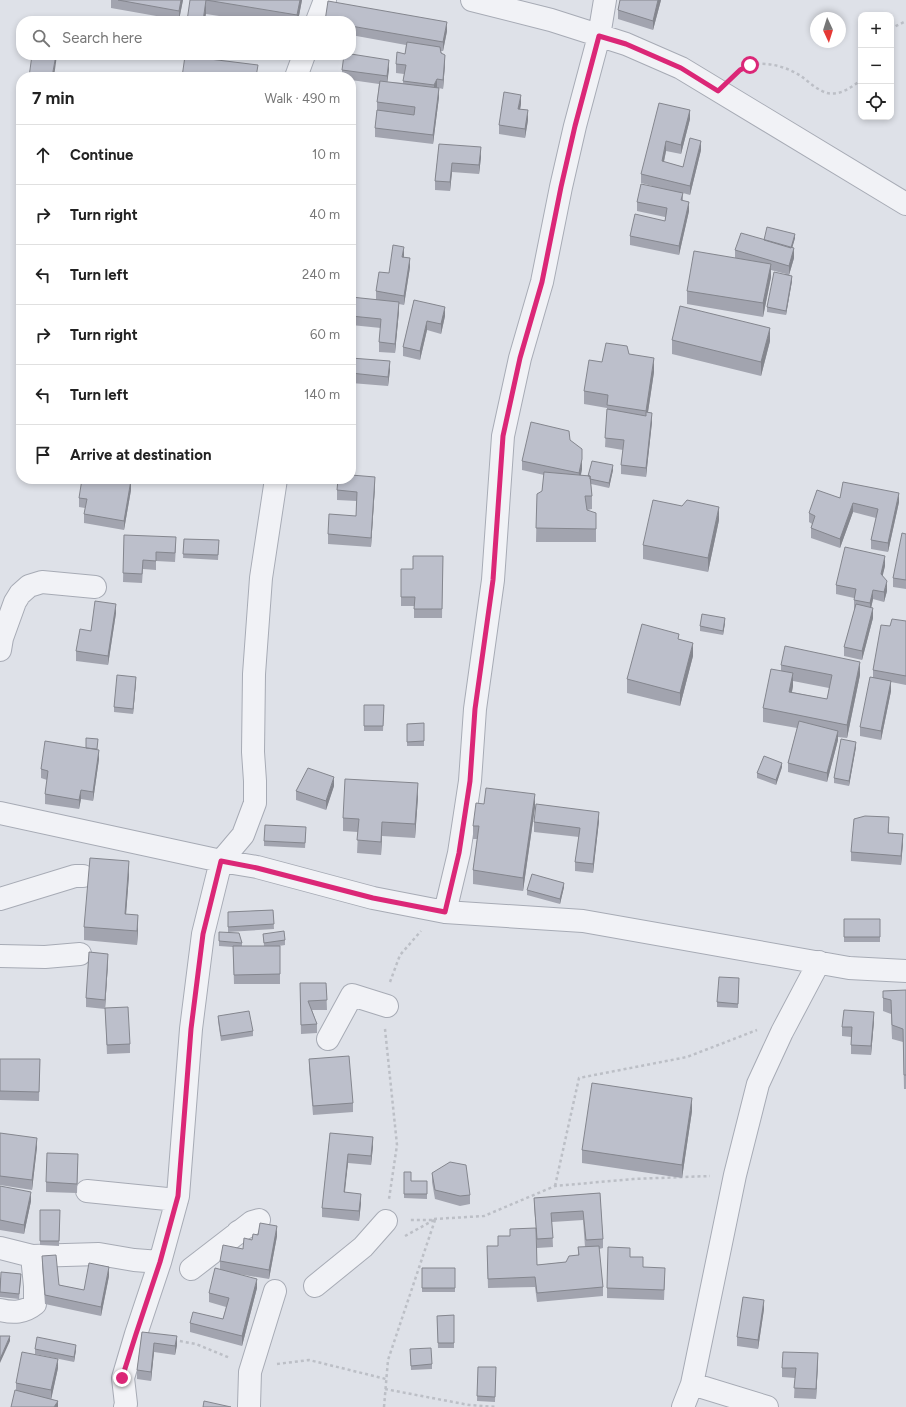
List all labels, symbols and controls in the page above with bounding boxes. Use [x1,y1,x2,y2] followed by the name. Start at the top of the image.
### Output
[810,12,846,48] north arrow
[858,12,894,120] map controls
[858,12,894,48] button: +
[16,16,356,60] search box
[30,27,52,49] icon: search
[62,29,142,47] text: Search here
[858,48,894,84] button: −
[741,56,759,74] route start
[858,84,894,120] button: locate
[32,88,74,108] text: 7 min
[264,91,340,106] text: Walk · 490 m
[32,144,54,166] icon: ahead
[70,146,133,164] text: Continue
[312,147,340,162] text: 10 m
[32,204,54,226] icon: right
[70,206,138,224] text: Turn right
[309,207,340,222] text: 40 m
[32,264,54,286] icon: left
[70,266,128,284] text: Turn left
[302,267,340,282] text: 240 m
[32,324,54,346] icon: right
[70,326,138,344] text: Turn right
[310,327,340,342] text: 60 m
[32,384,54,406] icon: left
[70,386,128,404] text: Turn left
[304,387,340,402] text: 140 m
[32,444,54,466] icon: arrive
[70,446,211,464] text: Arrive at destination
[113,1369,131,1387] route end

